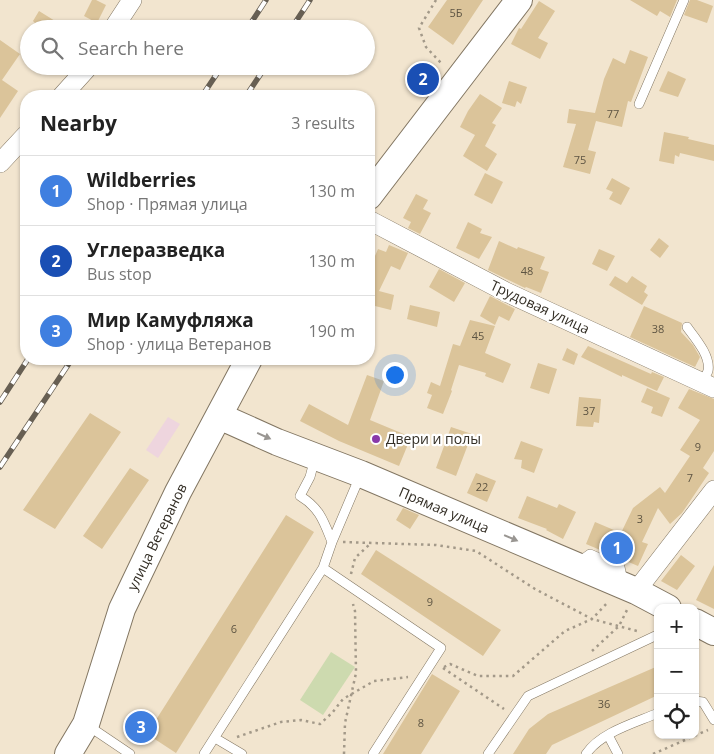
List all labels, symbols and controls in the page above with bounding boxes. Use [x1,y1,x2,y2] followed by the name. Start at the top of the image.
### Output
[449,5,463,20] house number: 5Б
[20,20,375,75] search box
[38,34,66,62] icon: search
[78,35,184,61] text: Search here
[407,60,439,98] pin: 2
[607,106,619,121] house number: 77
[40,109,117,137] text: Nearby
[291,112,355,134] text: 3 results
[574,152,586,167] house number: 75
[87,167,196,193] text: Wildberries
[51,180,61,202] text: 1
[309,180,355,202] text: 130 m
[87,193,248,215] text: Shop · Прямая улица
[87,237,225,263] text: Углеразведка
[51,250,61,272] text: 2
[309,250,355,272] text: 130 m
[87,263,152,285] text: Bus stop
[521,263,533,278] house number: 48
[488,275,593,338] street label: Трудовая улица
[87,307,254,333] text: Мир Камуфляжа
[51,320,61,342] text: 3
[309,320,355,342] text: 190 m
[652,321,664,336] house number: 38
[472,328,484,343] house number: 45
[87,333,271,355] text: Shop · улица Ветеранов
[382,362,408,388] your location
[583,403,595,418] house number: 37
[386,429,481,448] place label: Двери и полы
[257,433,271,441] one-way arrow
[370,433,382,445] marker: Двери и полы
[695,439,701,454] house number: 9
[687,470,693,485] house number: 7
[476,479,488,494] house number: 22
[122,480,191,594] street label: улица Ветеранов
[396,482,492,537] street label: Прямая улица
[637,511,643,526] house number: 3
[601,529,633,567] pin: 1
[504,535,518,543] one-way arrow
[427,594,433,609] house number: 9
[654,604,699,739] map controls
[654,604,699,649] button: +
[231,621,237,636] house number: 6
[654,649,699,694] button: −
[654,694,699,739] button: locate
[598,696,610,711] house number: 36
[125,708,157,746] pin: 3
[418,715,424,730] house number: 8

